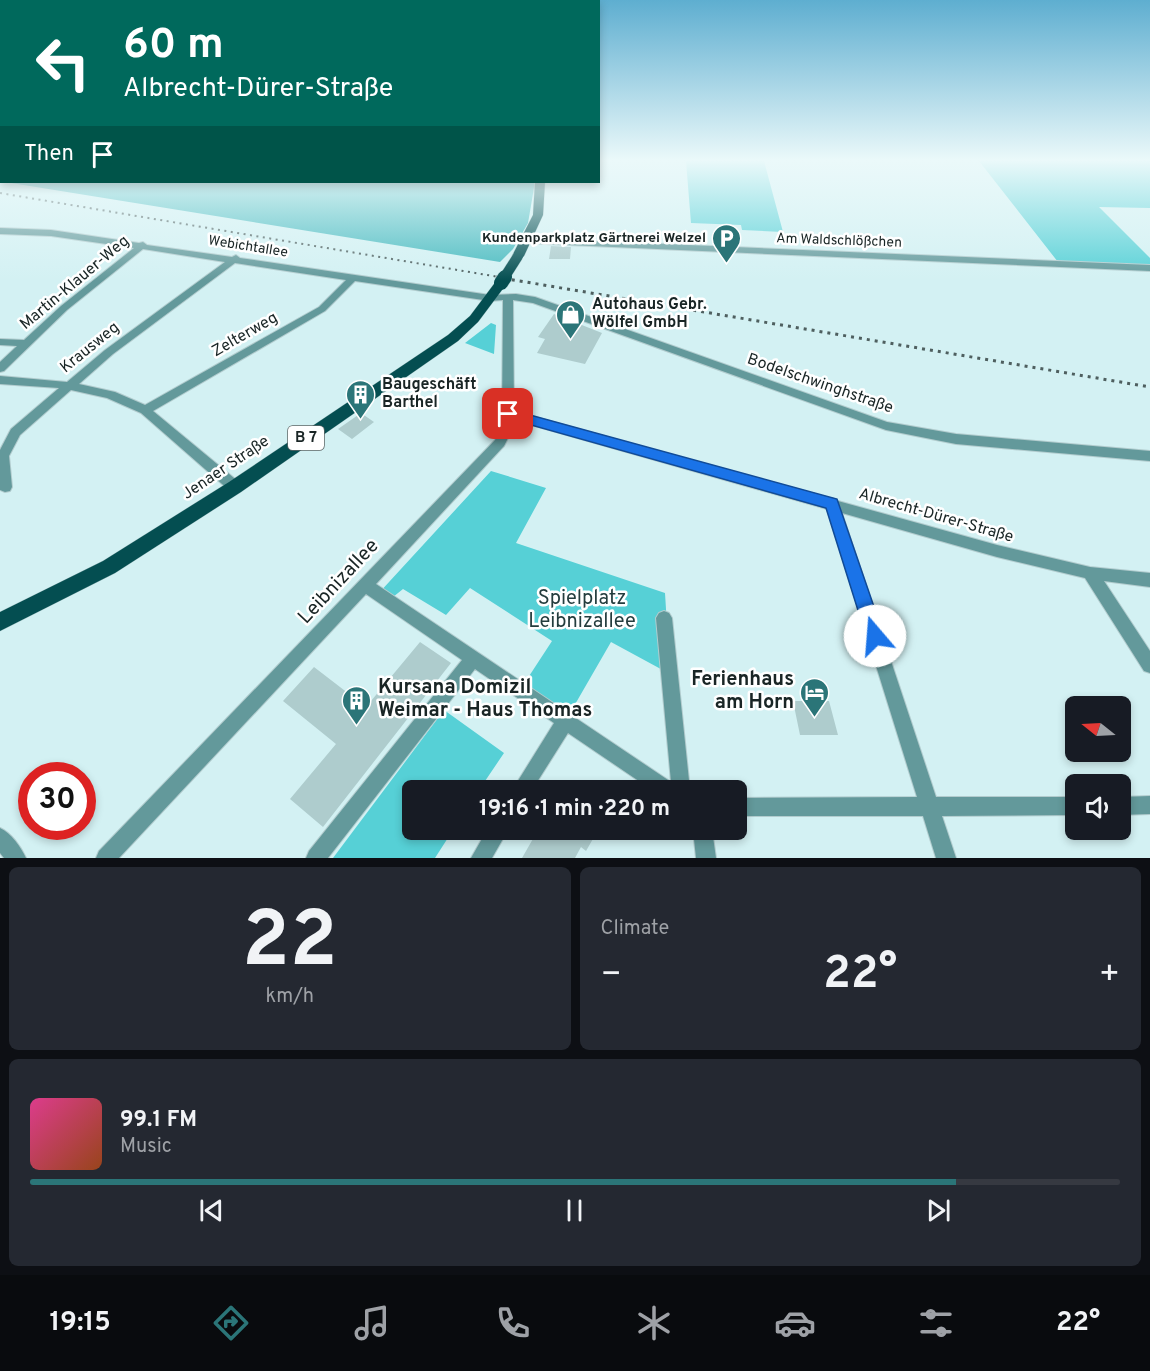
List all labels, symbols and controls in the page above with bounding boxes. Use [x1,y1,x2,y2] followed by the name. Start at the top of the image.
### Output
[123,20,224,73] text: 60 m
[24,24,102,102] icon: left
[123,72,393,106] text: Albrecht-Dürer-Straße
[86,138,119,171] icon: arrive
[24,141,74,168] text: Then
[711,222,743,264] parking icon: Kundenparkplatz Gärtnerei Welzel
[482,230,706,247] place label: Kundenparkplatz Gärtnerei Welzel
[776,230,902,252] street label: Am Waldschlößchen
[16,231,134,335] street label: Martin-Klauer-Weg
[207,232,289,262] street label: Webichtallee
[592,295,707,333] place label: Autohaus Gebr. Wölfel GmbH
[555,298,587,340] shop icon: Autohaus Gebr. Wölfel GmbH
[208,308,282,362] street label: Zelterweg
[56,318,124,378] street label: Krausweg
[744,350,896,418] street label: Bodelschwinghstraße
[382,375,476,413] place label: Baugeschäft Barthel
[345,378,377,420] building icon: Baugeschäft Barthel
[482,388,533,439] pin
[491,397,524,430] icon: arrive
[288,426,324,450] road number: B 7
[179,432,273,504] street label: Jenaer Straße
[856,484,1016,548] street label: Albrecht-Dürer-Straße
[293,534,385,630] street label: Leibnizallee
[528,586,636,635] park label: Spielplatz Leibnizallee
[843,604,907,668] position arrow
[691,667,794,716] place label: Ferienhaus am Horn
[378,675,592,724] place label: Kursana Domizil Weimar - Haus Thomas
[799,676,831,718] hotel icon: Ferienhaus am Horn
[341,684,373,726] building icon: Kursana Domizil Weimar - Haus Thomas
[1065,696,1131,762] north arrow
[1065,696,1131,840] map controls
[18,762,96,840] speed limit sign: 30
[1065,774,1131,840] button: sound
[479,796,670,823] text: 19:16 · 1 min · 220 m
[242,895,337,994] text: 22
[601,916,669,942] text: Climate
[823,947,897,1004] text: 22°
[601,955,622,997] text: −
[1099,955,1120,997] text: +
[265,984,314,1010] text: km/h
[120,1107,197,1134] text: 99.1 FM
[120,1134,172,1160] text: Music
[195,1194,228,1227] icon: previous
[558,1194,591,1227] icon: pause
[922,1194,955,1227] icon: next
[210,1302,252,1344] icon: directions
[351,1302,393,1344] icon: music
[492,1302,534,1344] icon: phone
[633,1302,675,1344] icon: climate
[774,1302,816,1344] icon: car
[915,1302,957,1344] icon: filters
[50,1306,111,1340] text: 19:15
[1056,1306,1100,1340] text: 22°

